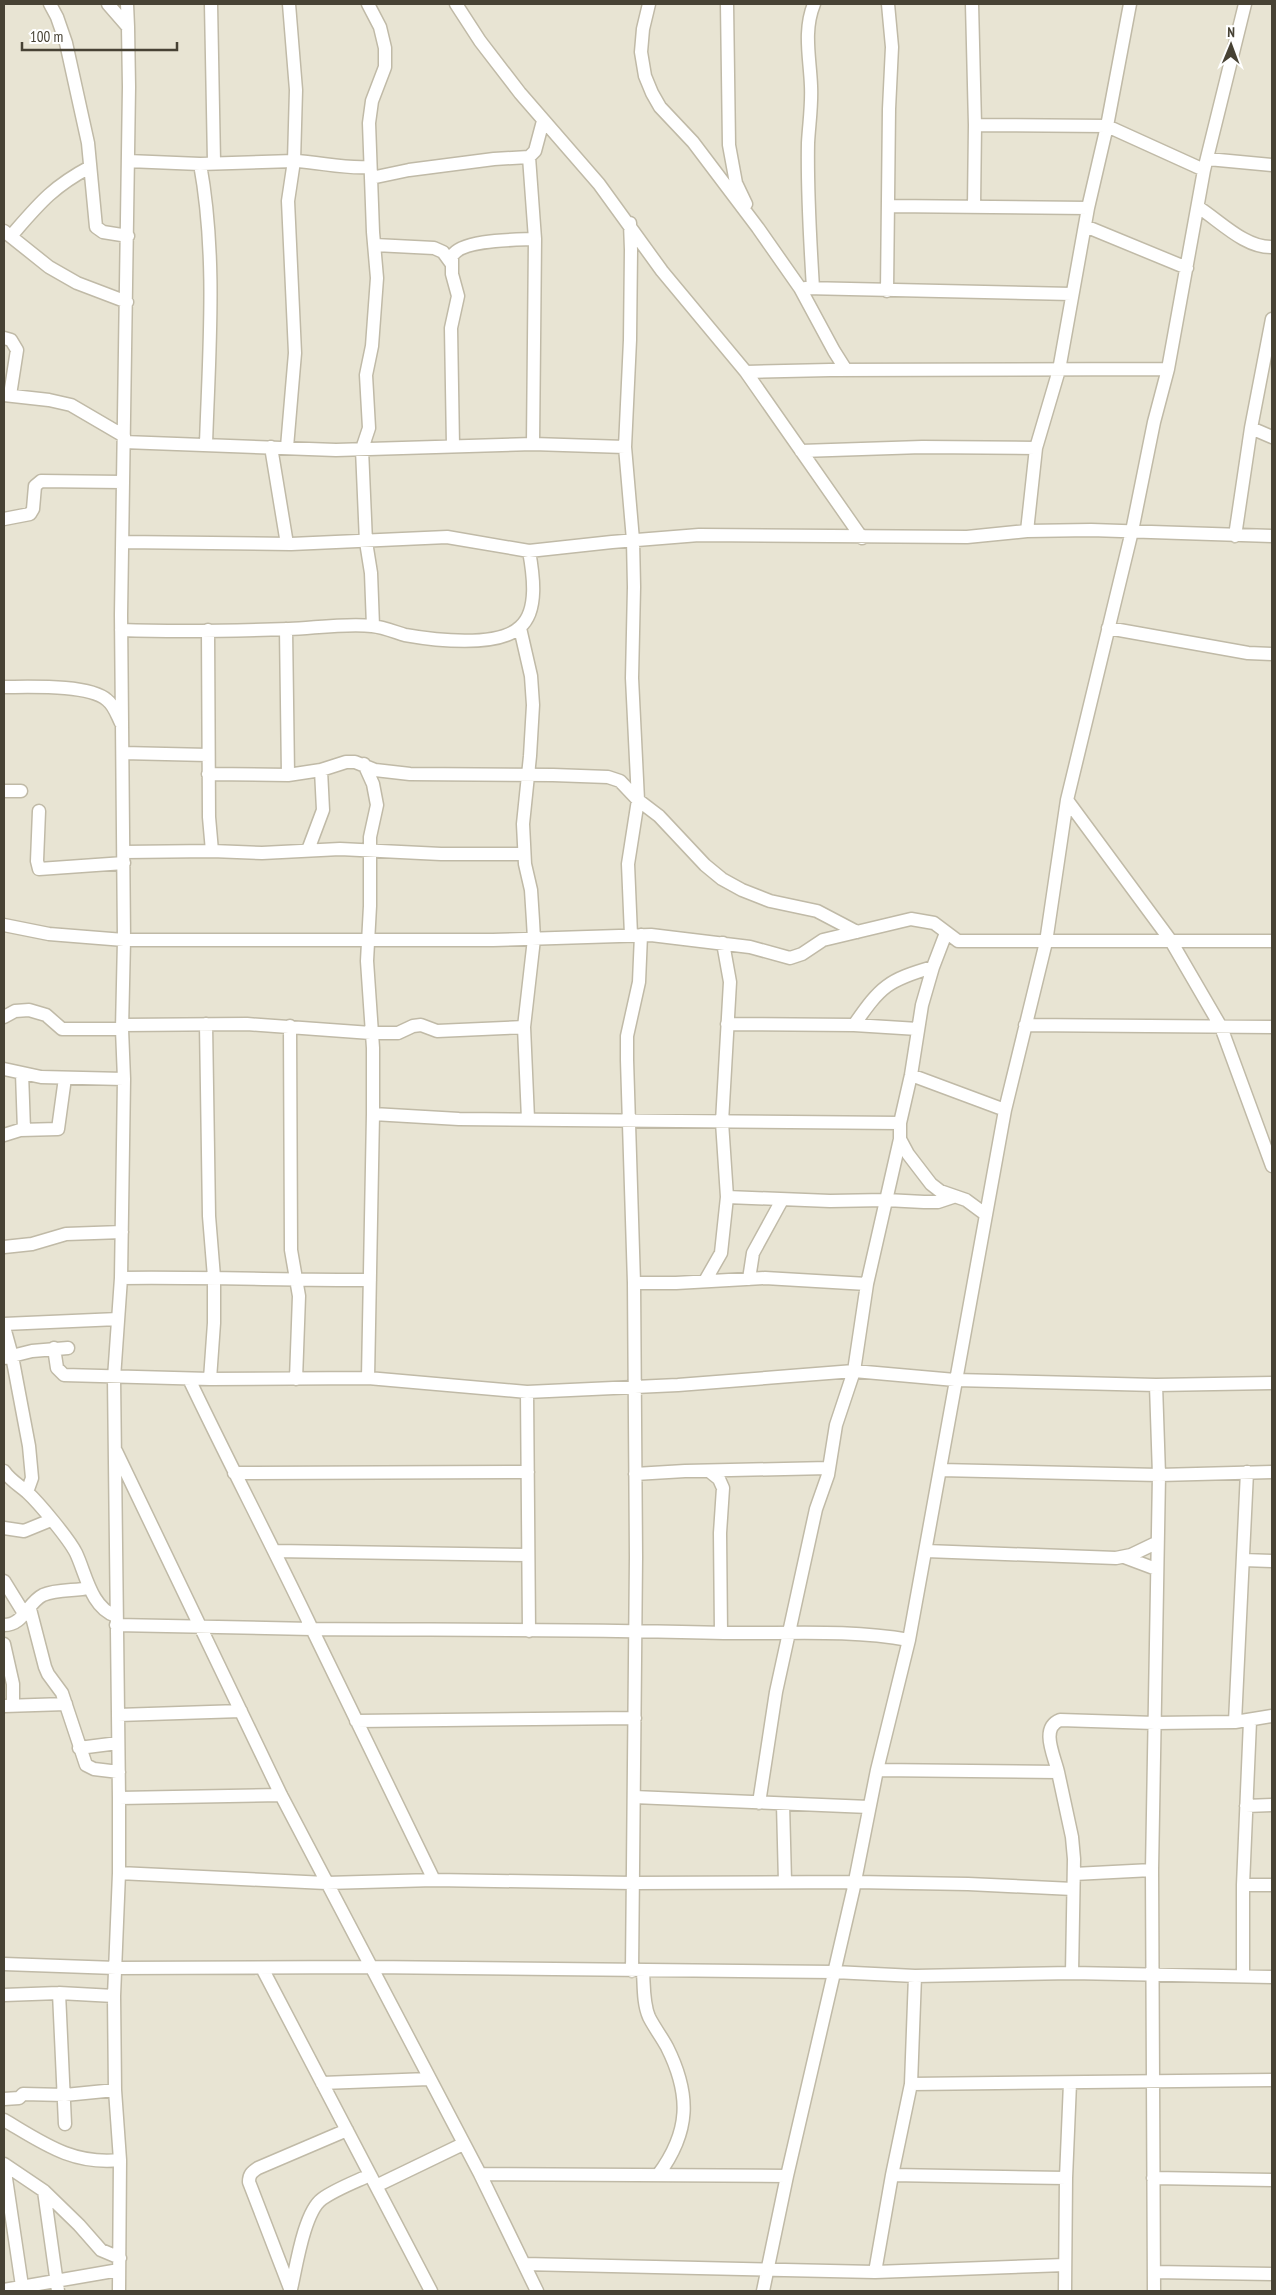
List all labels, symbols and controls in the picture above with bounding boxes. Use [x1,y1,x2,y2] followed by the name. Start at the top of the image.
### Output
[22,20,178,52] scale bar
[1206,20,1256,70] north arrow
[1227,23,1235,41] text: N
[30,27,63,46] text: 100 m

